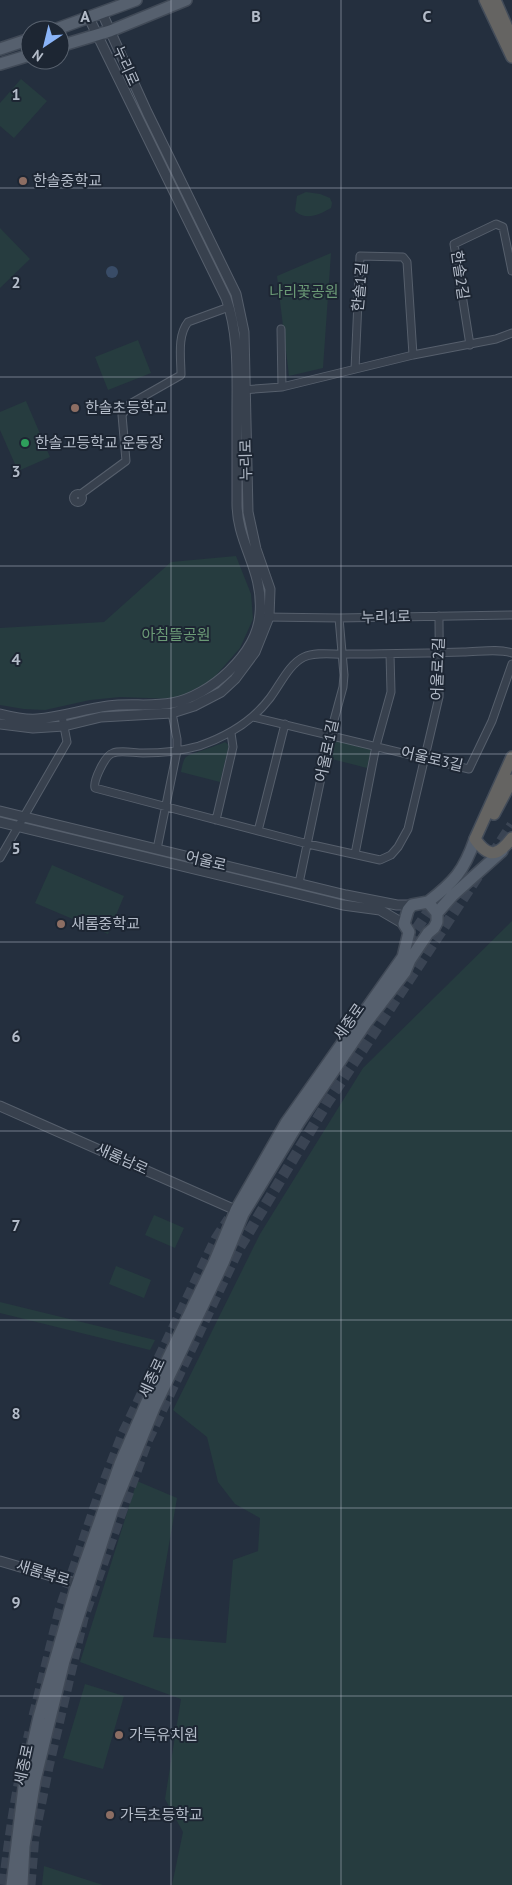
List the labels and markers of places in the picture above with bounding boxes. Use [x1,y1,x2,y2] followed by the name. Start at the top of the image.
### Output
[33,171,102,190] place label: 한솔중학교
[17,175,29,187] marker: 한솔중학교
[85,398,168,417] place label: 한솔초등학교
[69,402,81,414] marker: 한솔초등학교
[35,433,163,452] place label: 한솔고등학교 운동장
[19,437,31,449] marker: 한솔고등학교 운동장
[71,914,140,933] place label: 새롬중학교
[55,918,67,930] marker: 새롬중학교
[129,1725,198,1744] place label: 가득유치원
[113,1729,125,1741] marker: 가득유치원
[120,1805,203,1824] place label: 가득초등학교
[104,1809,116,1821] marker: 가득초등학교

